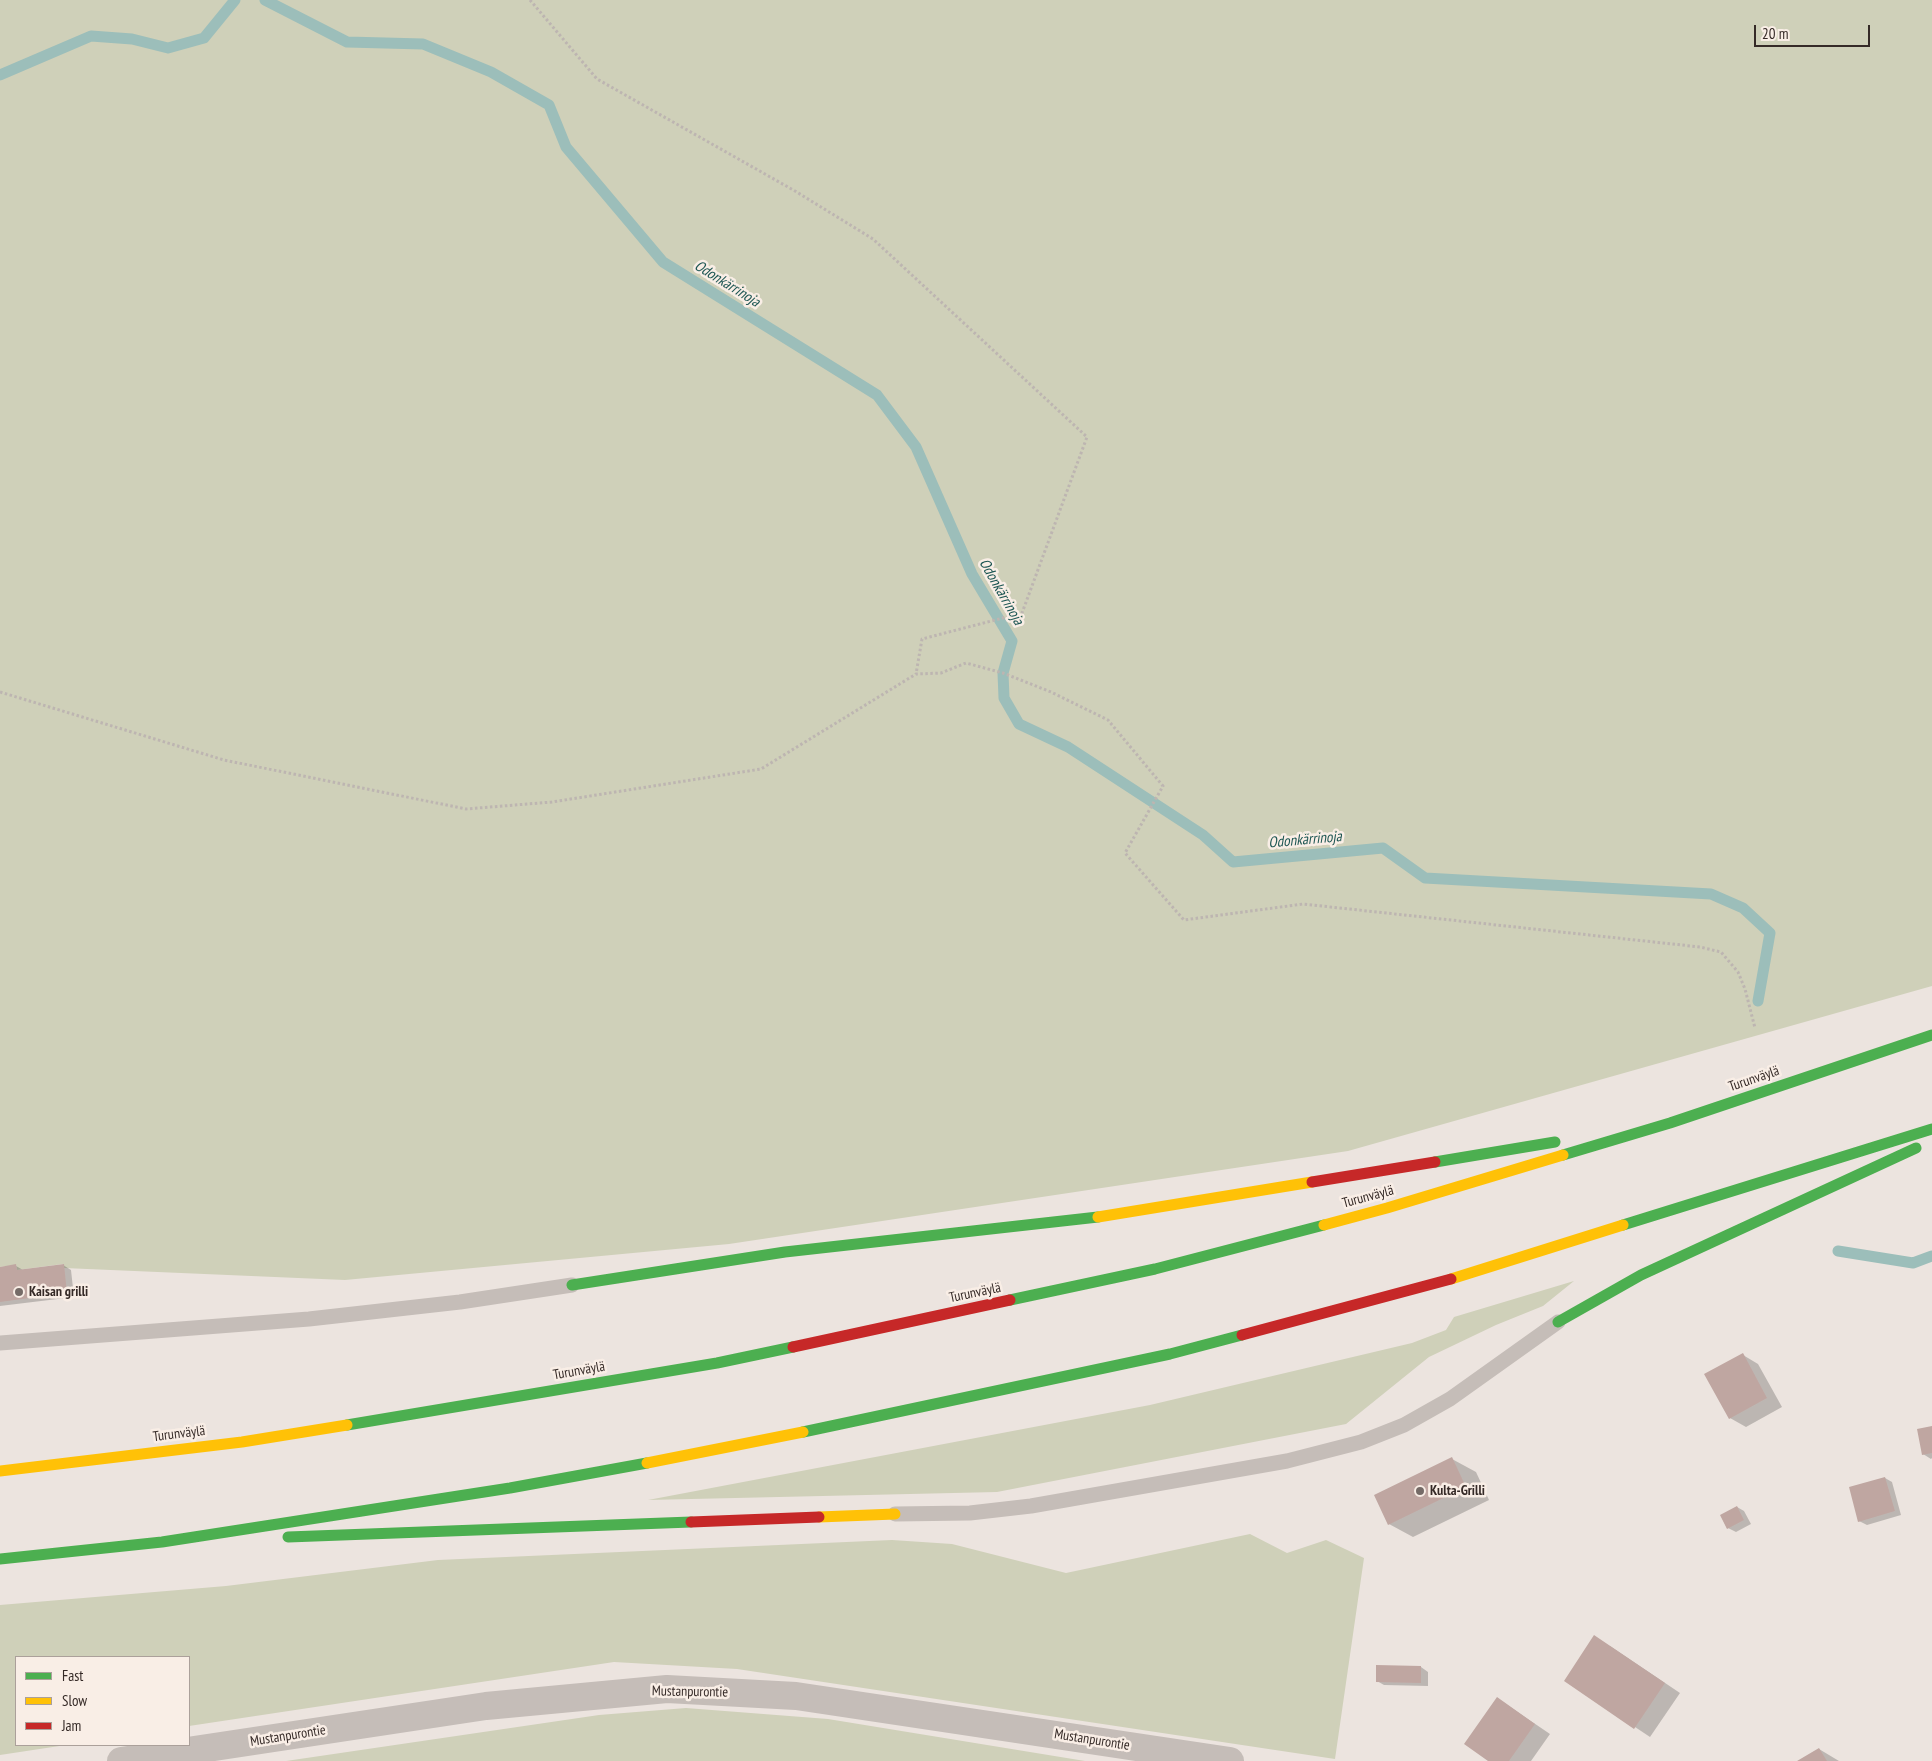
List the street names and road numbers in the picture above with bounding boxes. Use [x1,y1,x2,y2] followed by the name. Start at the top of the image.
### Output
[1727,1063,1781,1095] street label: Turunväylä
[1341,1182,1395,1212] street label: Turunväylä
[948,1279,1002,1307] street label: Turunväylä
[552,1358,606,1384] street label: Turunväylä
[152,1422,206,1446] street label: Turunväylä
[652,1683,728,1701] street label: Mustanpurontie
[249,1722,327,1750] street label: Mustanpurontie
[1053,1726,1131,1754] street label: Mustanpurontie

